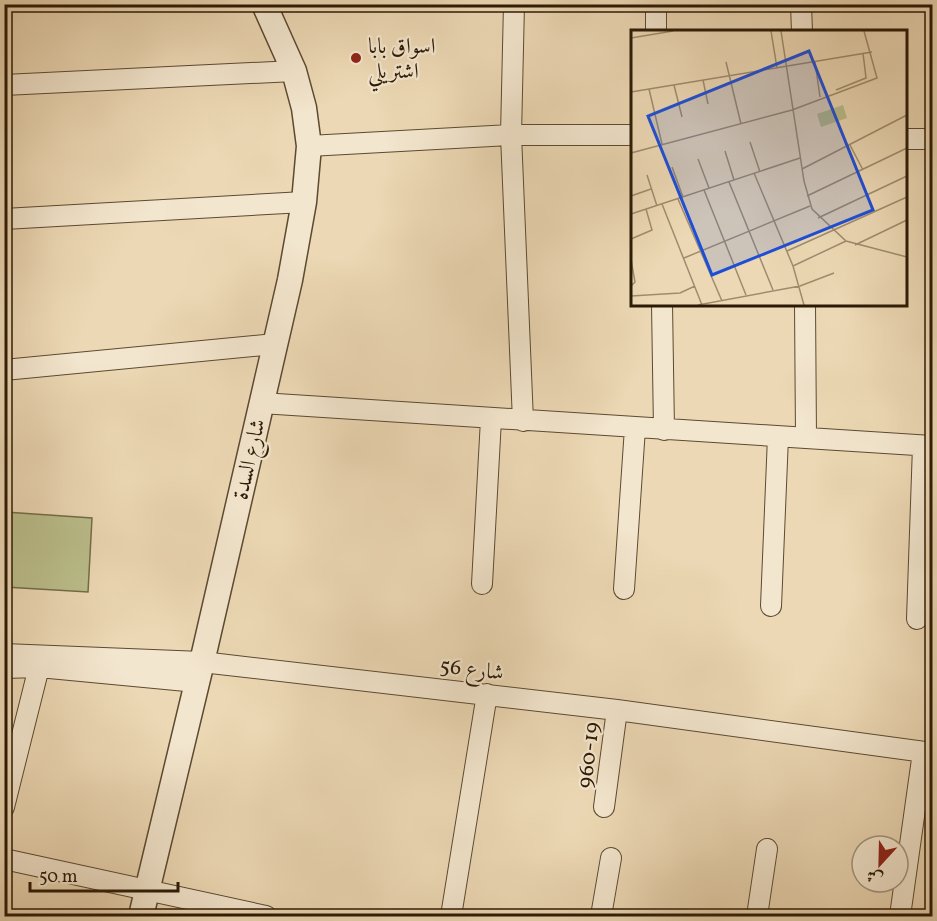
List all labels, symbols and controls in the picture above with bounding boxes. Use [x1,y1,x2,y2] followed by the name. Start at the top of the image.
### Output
[631,30,907,306] inset map
[368,32,436,92] place label: اسواق بابا اشتريلي
[349,51,363,65] marker: اسواق بابا اشتريلي
[226,416,276,503] street label: شارع السدة
[438,651,506,691] street label: شارع 56
[570,720,609,790] street label: 960-19
[850,834,910,894] north arrow
[30,855,178,893] scale bar
[864,863,887,889] text: ش
[39,865,78,890] text: 50 m

